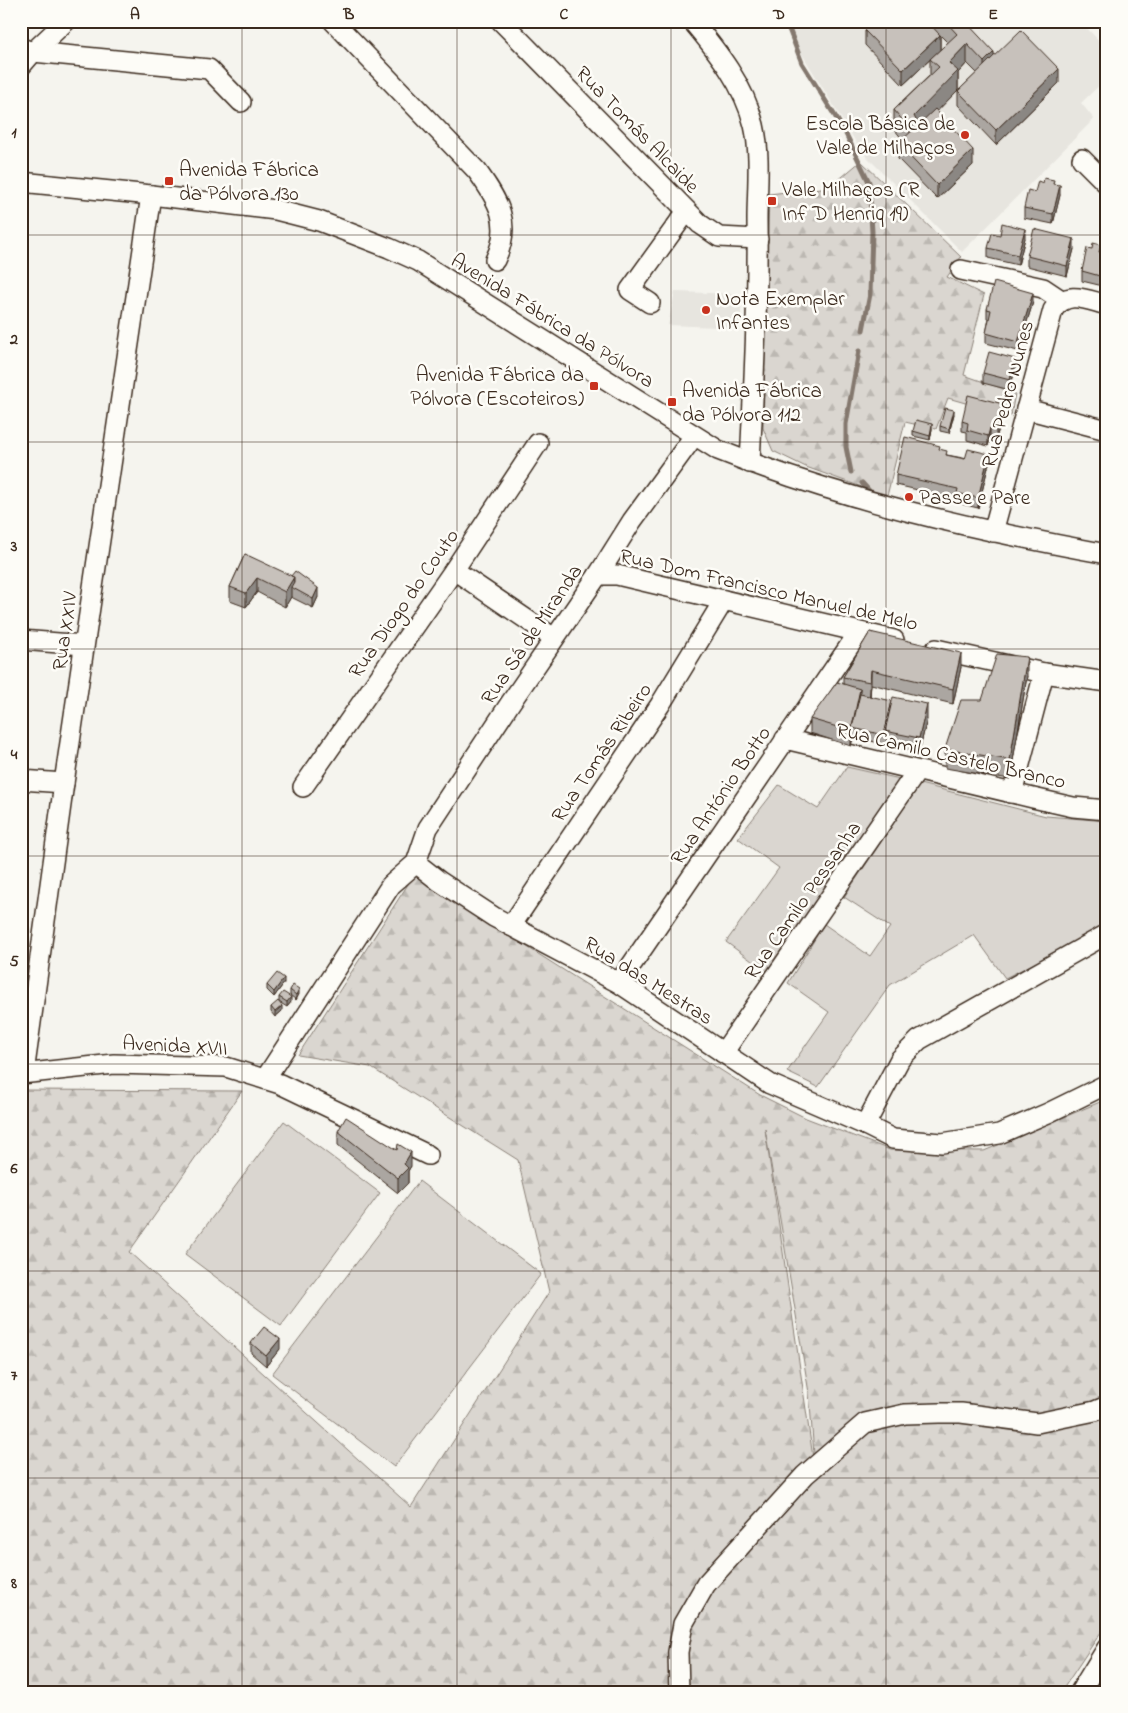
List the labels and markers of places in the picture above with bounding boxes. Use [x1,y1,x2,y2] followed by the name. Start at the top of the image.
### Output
[806,110,956,164] place label: Escola Básica de Vale de Milhaços
[959,129,971,141] marker: Escola Básica de Vale de Milhaços
[179,156,319,210] place label: Avenida Fábrica da Pólvora 130
[163,175,175,187] marker: Avenida Fábrica da Pólvora 130
[781,176,920,230] place label: Vale Milhaços (R Inf D Henriq 19)
[766,195,778,207] marker: Vale Milhaços (R Inf D Henriq 19)
[716,285,845,339] place label: Nota Exemplar Infantes
[700,304,712,316] marker: Nota Exemplar Infantes
[410,361,584,415] place label: Avenida Fábrica da Pólvora (Escoteiros)
[682,377,822,431] place label: Avenida Fábrica da Pólvora 112
[588,380,600,392] marker: Avenida Fábrica da Pólvora (Escoteiros)
[666,396,678,408] marker: Avenida Fábrica da Pólvora 112
[919,484,1031,514] place label: Passe e Pare
[903,491,915,503] marker: Passe e Pare

